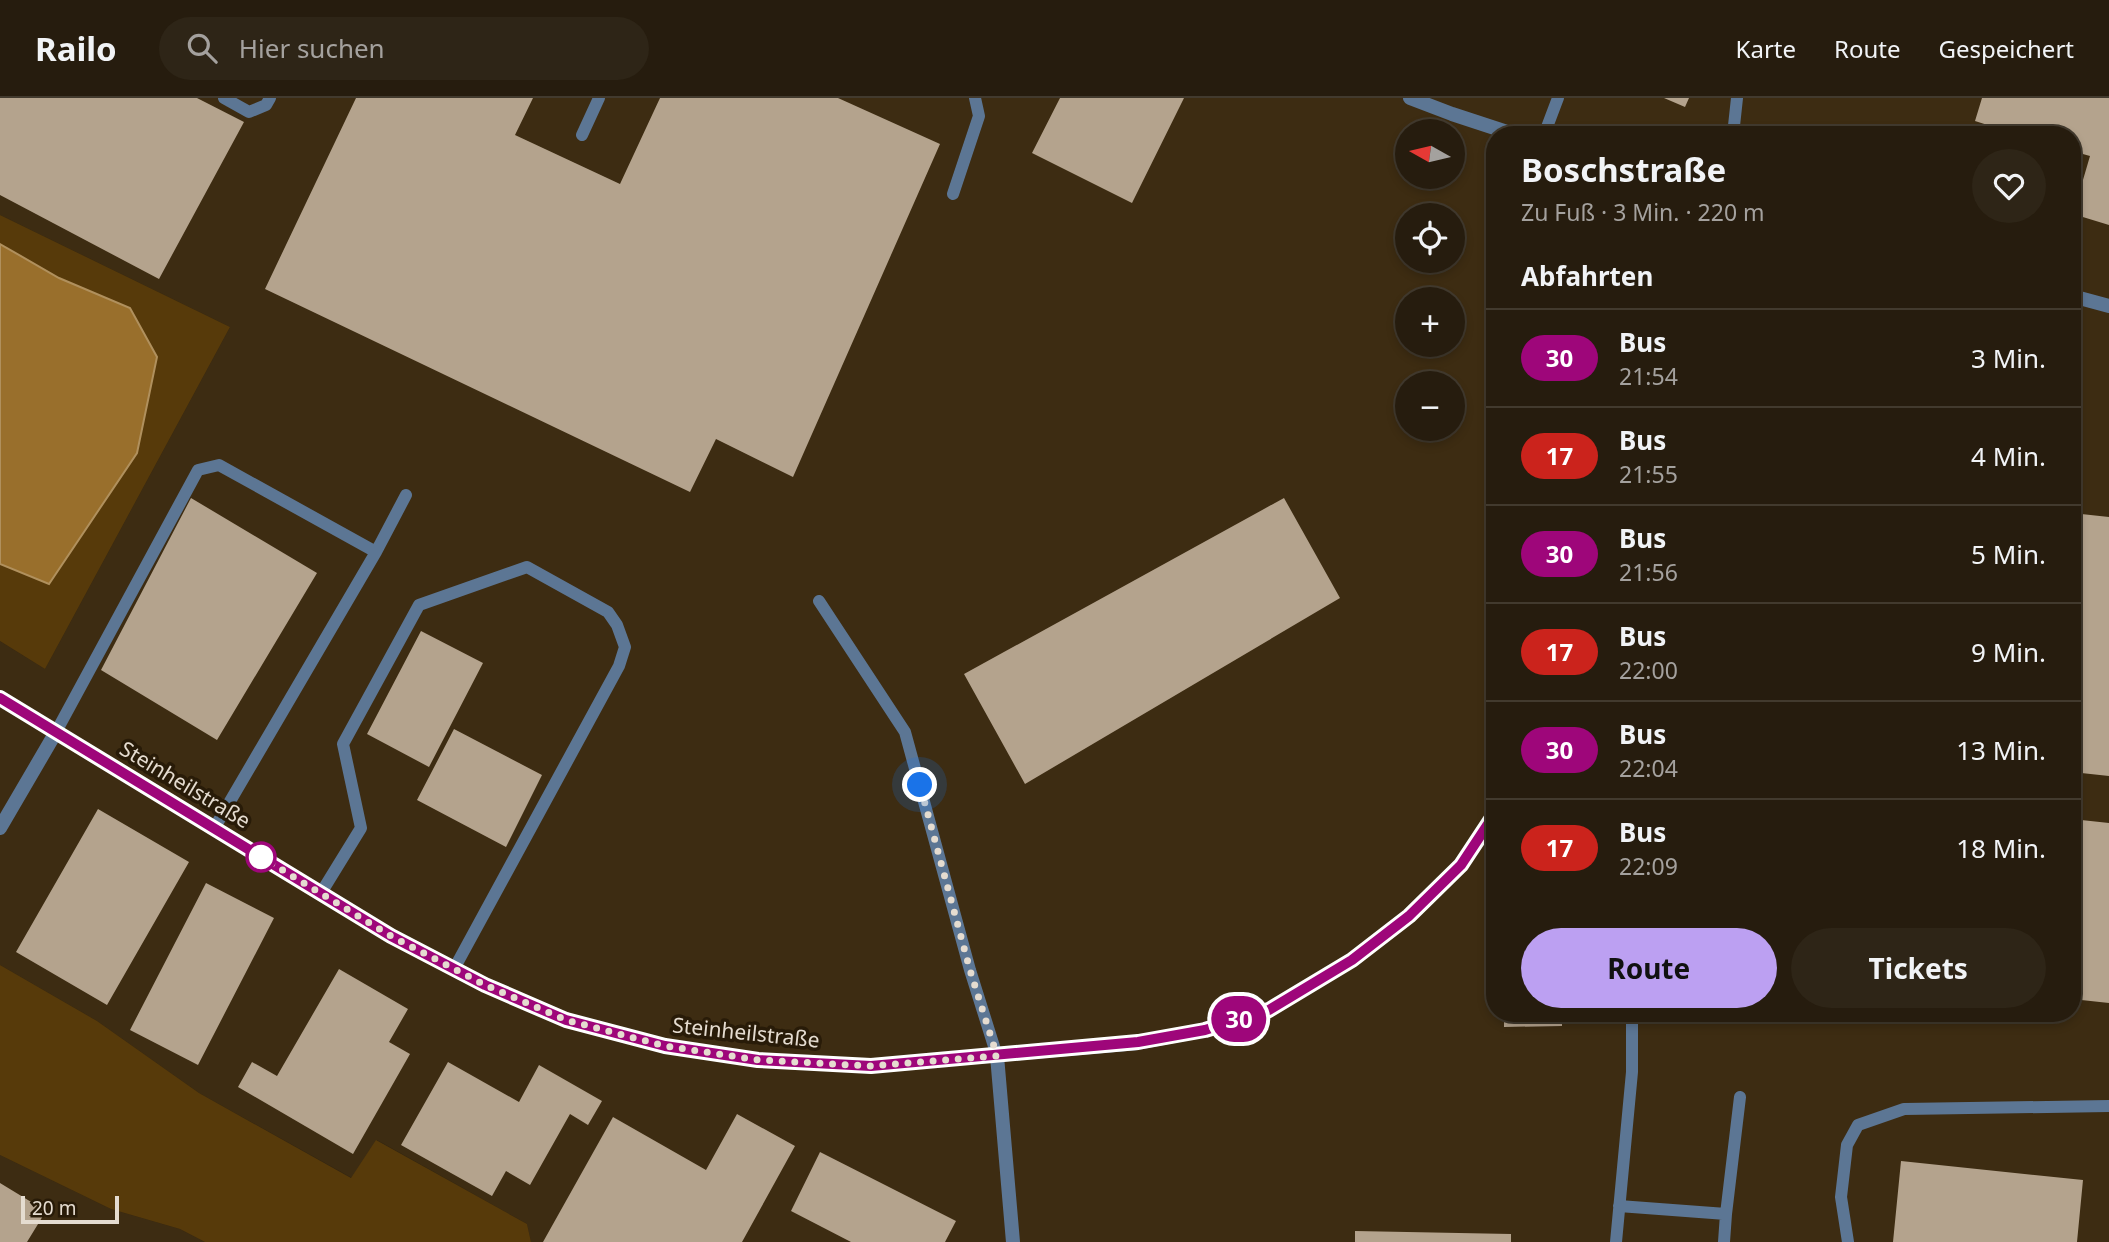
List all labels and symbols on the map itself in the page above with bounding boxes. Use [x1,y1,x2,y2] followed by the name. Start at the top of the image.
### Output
[1395,119,1465,189] north arrow
[115,734,256,834] street label: Steinheilstraße
[902,767,937,802] your location
[246,842,276,872] unlabelled marker
[1208,996,1270,1042] line badge: 30
[671,1010,821,1054] street label: Steinheilstraße
[21,1193,119,1225] scale bar

